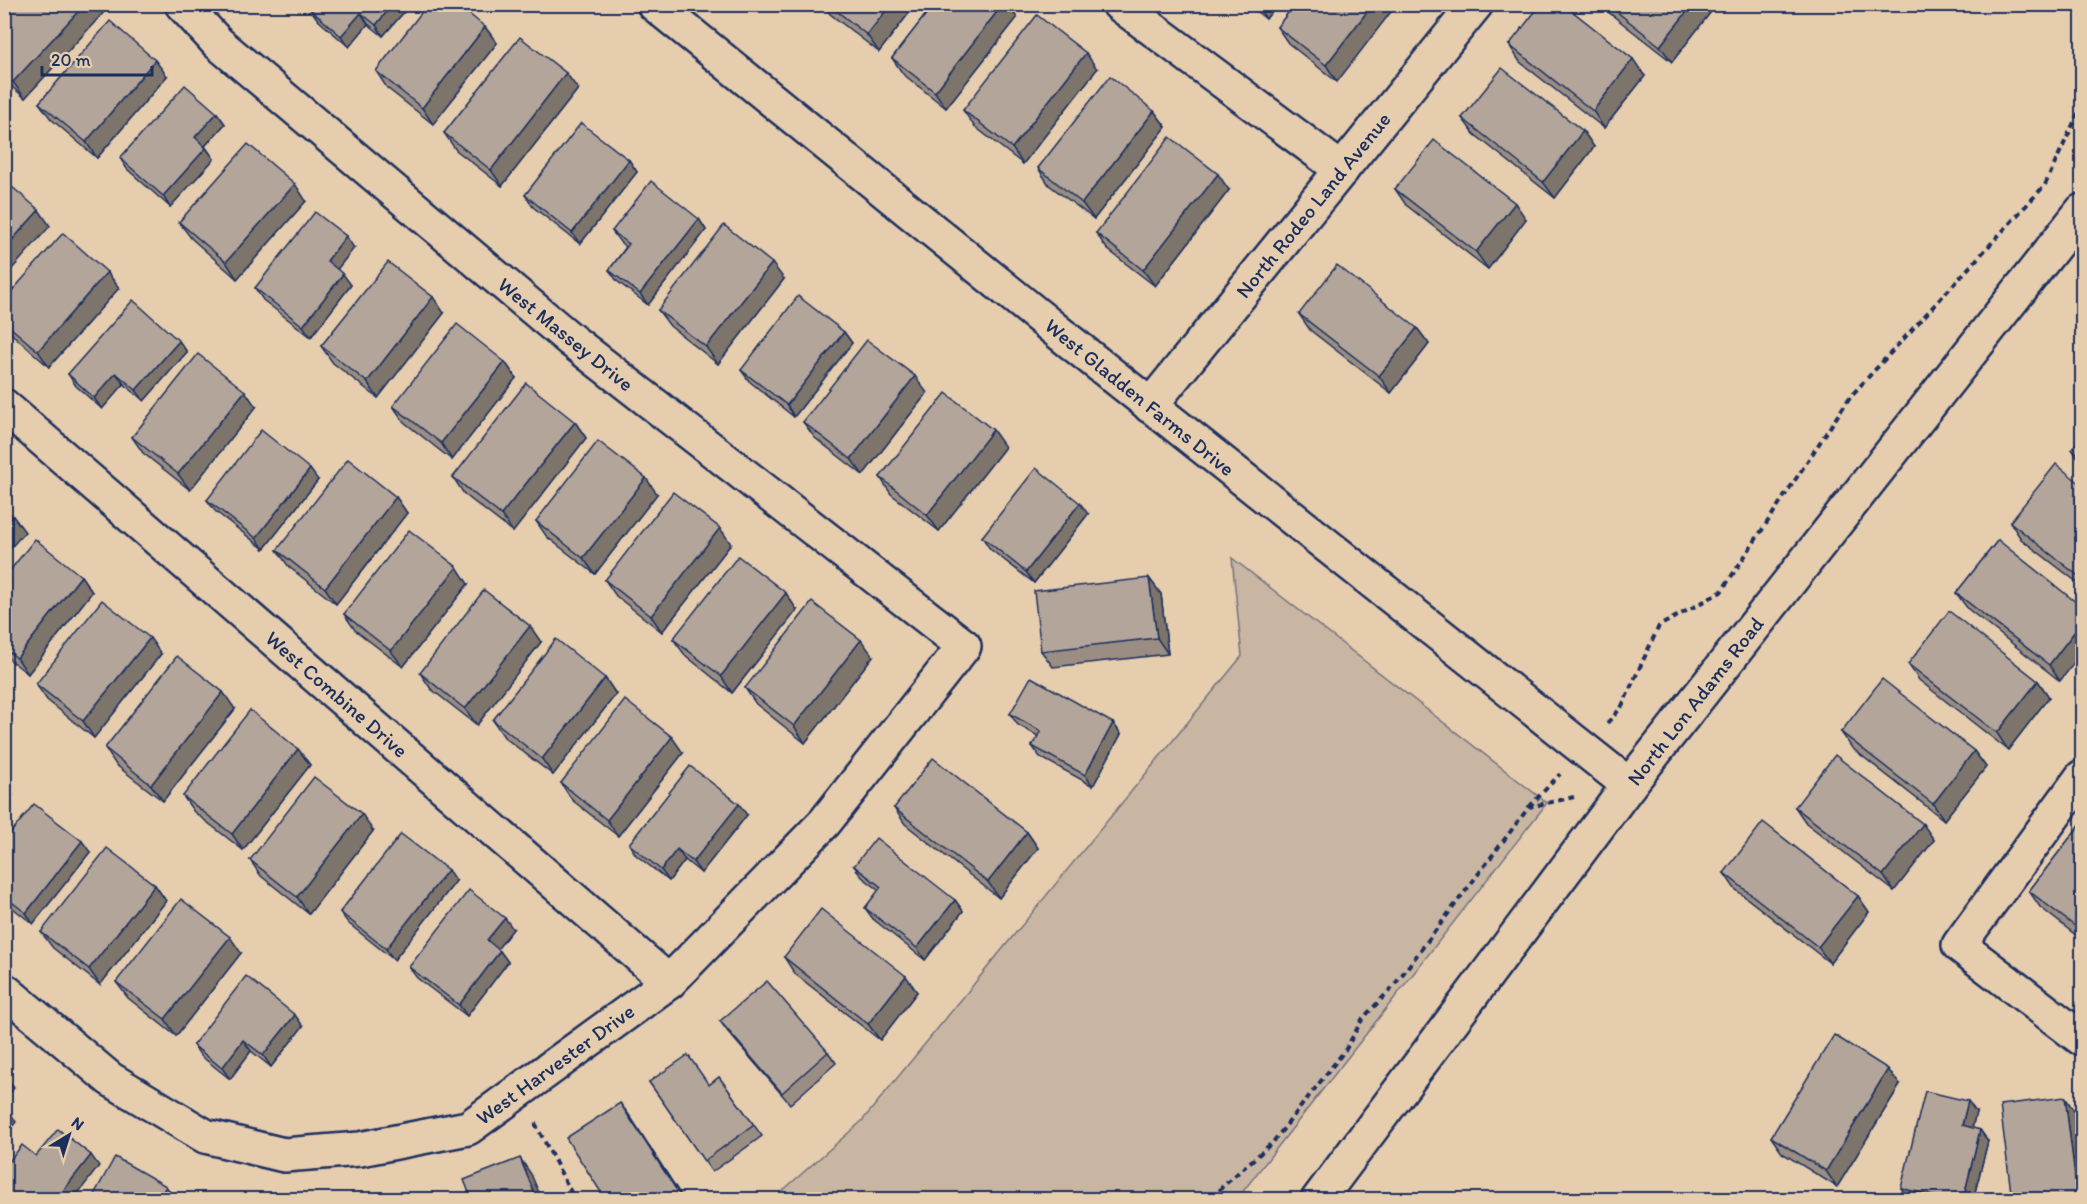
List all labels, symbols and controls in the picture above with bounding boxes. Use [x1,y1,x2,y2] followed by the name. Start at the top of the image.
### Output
[42,39,152,77] scale bar
[51,49,91,71] text: 20 m
[1230,107,1396,303] street label: North Rodeo Land Avenue
[493,272,639,396] street label: West Massey Drive
[1040,313,1240,481] street label: West Gladden Farms Drive
[1621,612,1769,790] street label: North Lon Adams Road
[261,625,413,763] street label: West Combine Drive
[471,998,639,1130] street label: West Harvester Drive
[39,1105,99,1165] north arrow
[68,1113,88,1134] text: N

